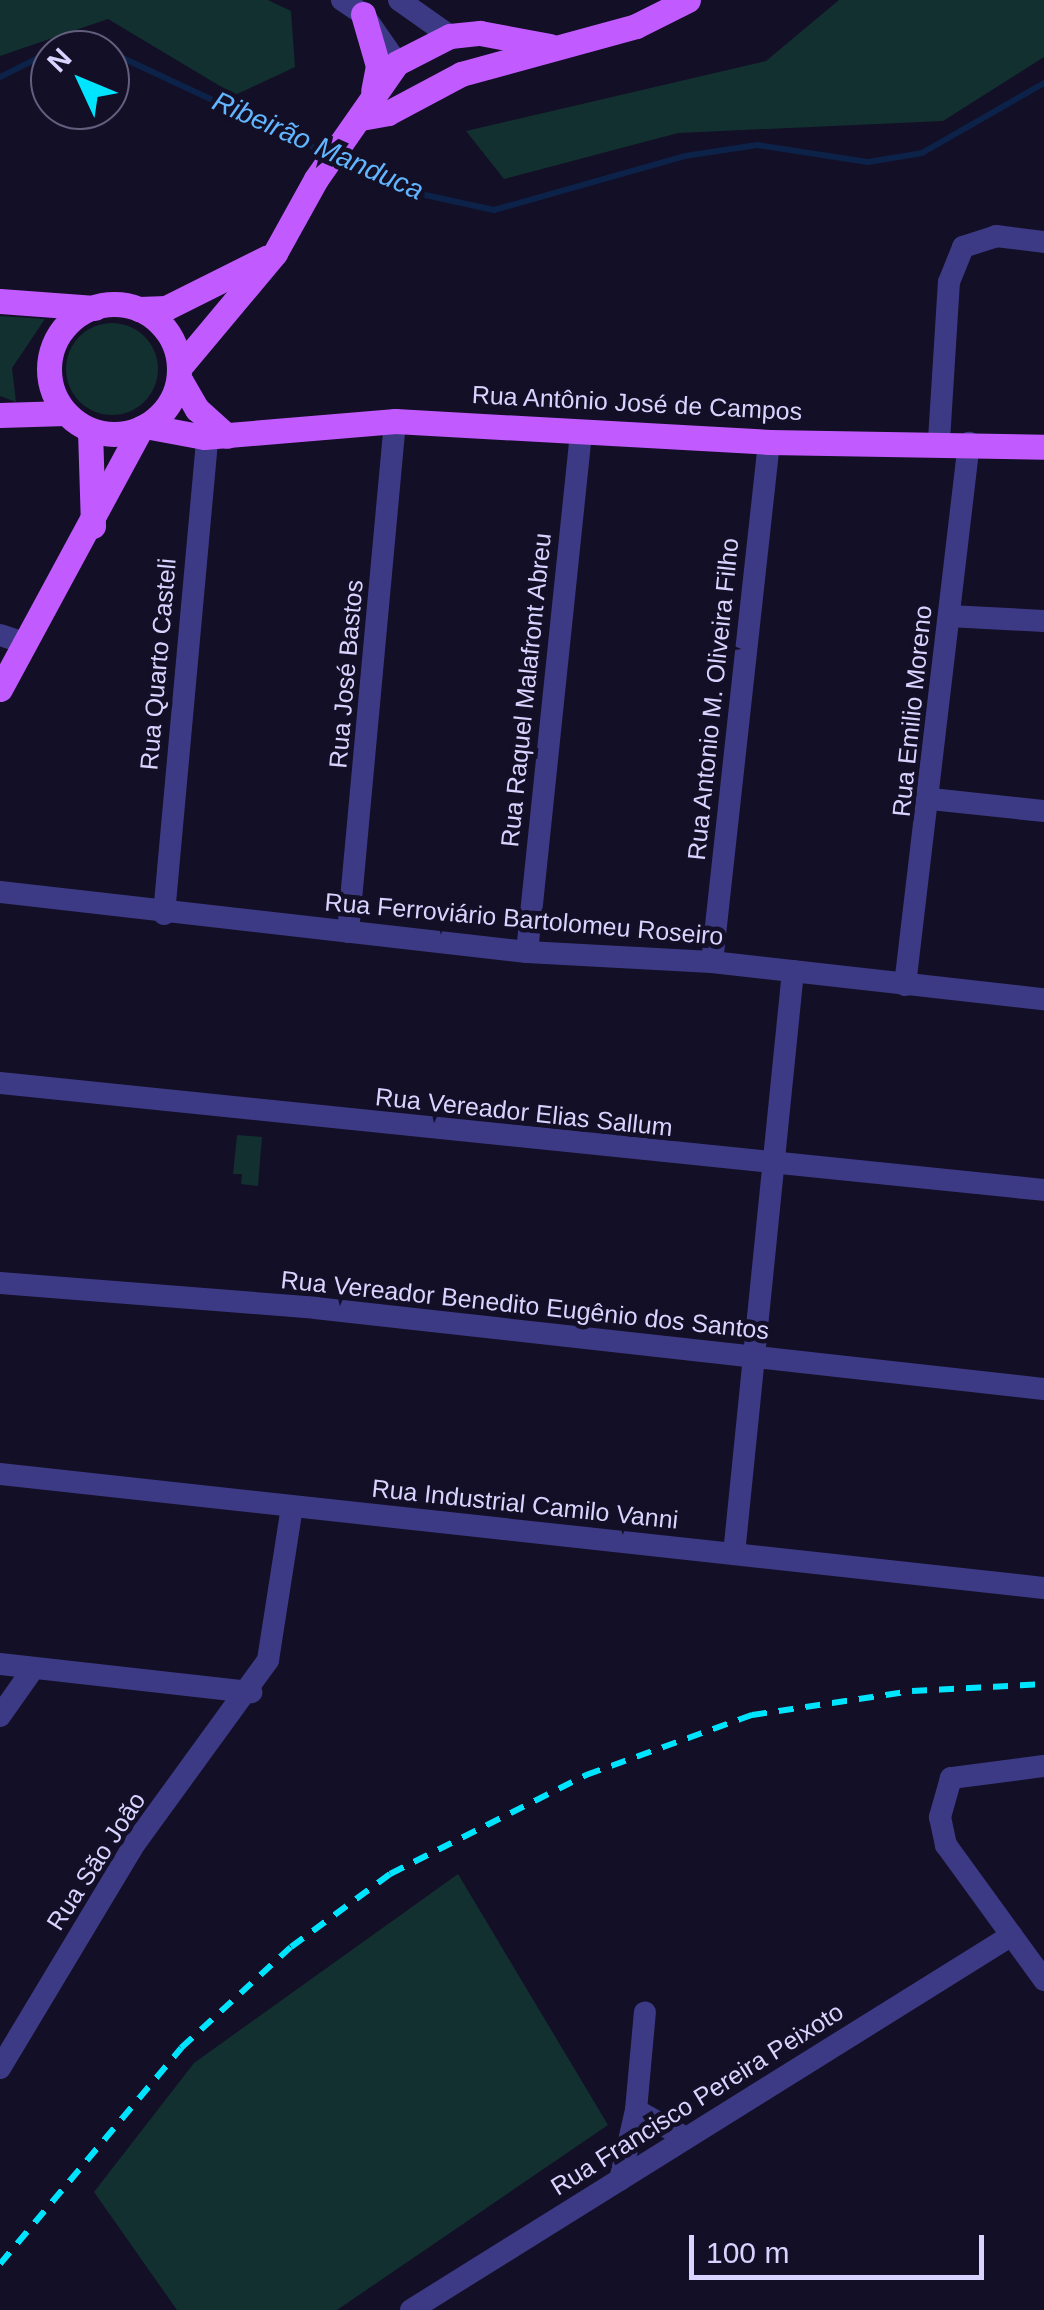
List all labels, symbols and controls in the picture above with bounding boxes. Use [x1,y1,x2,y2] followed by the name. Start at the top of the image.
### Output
[30,30,130,130] north arrow
[41,42,78,78] text: N
[207,84,429,208] water label: Ribeirão Manduca
[470,379,804,427] street label: Rua Antônio José de Campos
[495,531,557,849] street label: Rua Raquel Malafront Abreu
[681,536,745,862] street label: Rua Antonio M. Oliveira Filho
[134,557,182,771] street label: Rua Quarto Casteli
[323,579,369,769] street label: Rua José Bastos
[886,604,938,818] street label: Rua Emilio Moreno
[323,887,725,951] street label: Rua Ferroviário Bartolomeu Roseiro
[374,1081,674,1143] street label: Rua Vereador Elias Sallum
[279,1264,771,1346] street label: Rua Vereador Benedito Eugênio dos Santos
[370,1473,680,1535] street label: Rua Industrial Camilo Vanni
[40,1786,152,1936] street label: Rua São João
[545,1996,849,2202] street label: Rua Francisco Pereira Peixoto
[694,2215,989,2277] scale bar
[706,2236,789,2269] text: 100 m

